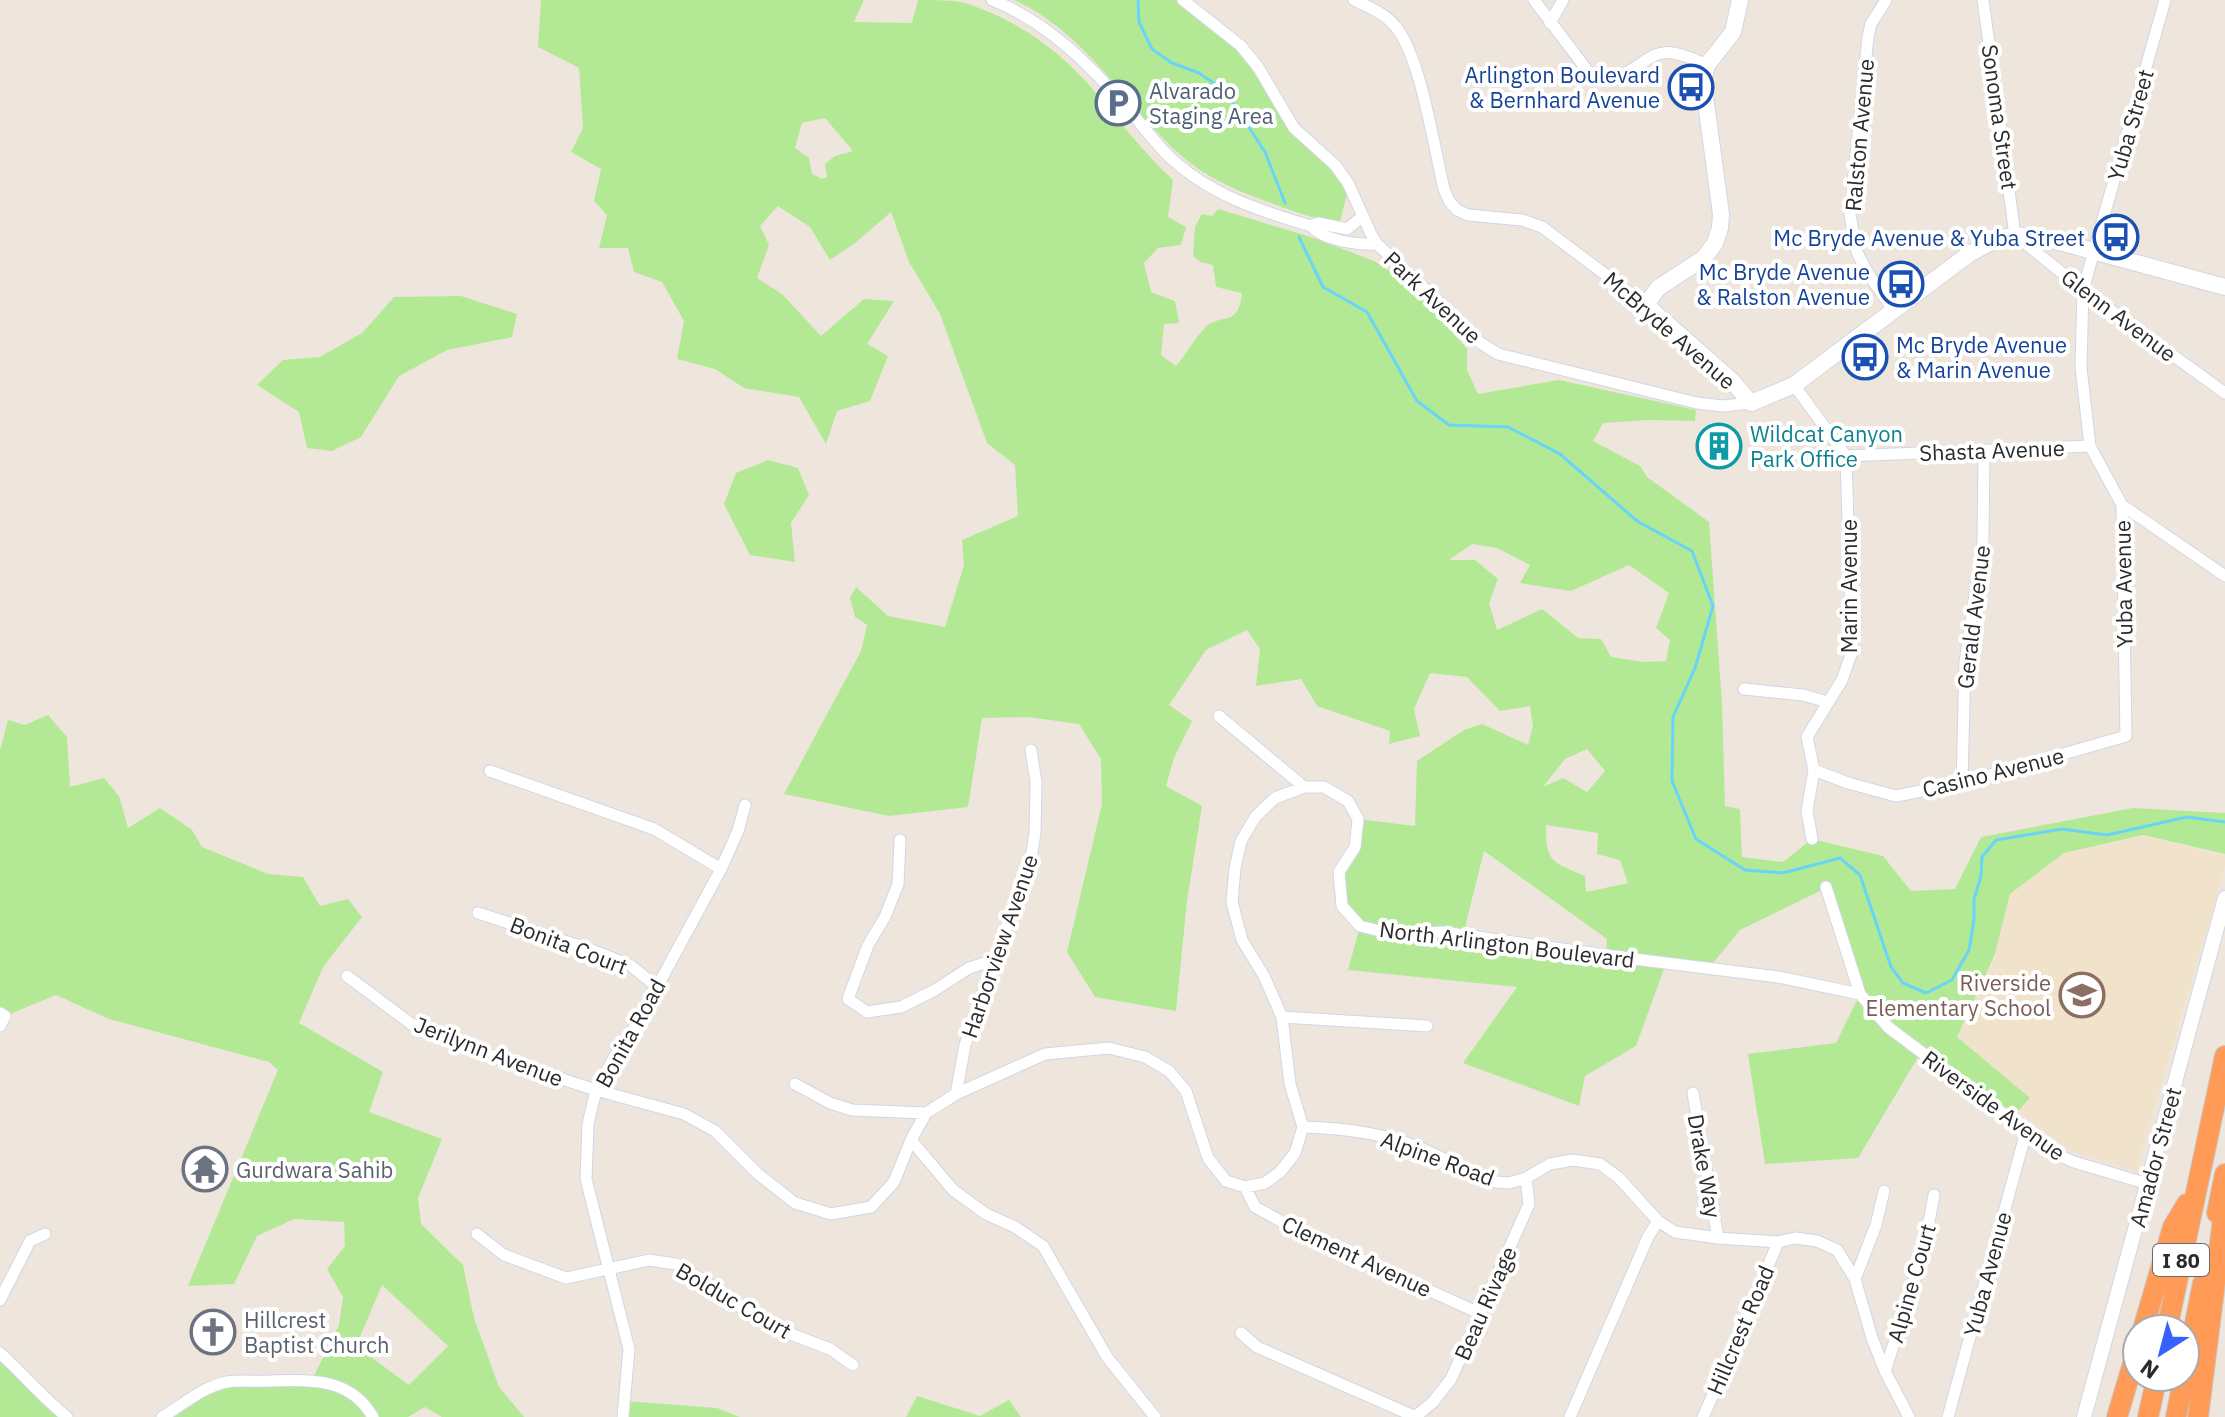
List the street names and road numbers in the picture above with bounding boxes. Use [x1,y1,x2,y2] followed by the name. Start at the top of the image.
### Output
[1975,42,2025,192] street label: Sonoma Street
[1838,57,1880,213] street label: Ralston Avenue
[2100,66,2160,184] street label: Yuba Street
[1378,244,1488,350] street label: Park Avenue
[2056,262,2182,368] street label: Glenn Avenue
[1598,265,1742,395] street label: McBryde Avenue
[1919,433,2065,467] street label: Shasta Avenue
[1834,519,1863,653] street label: Marin Avenue
[2107,520,2139,648] street label: Yuba Avenue
[1950,544,1996,690] street label: Gerald Avenue
[1919,740,2067,804] street label: Casino Avenue
[954,850,1044,1042] street label: Harborview Avenue
[506,909,632,981] street label: Bonita Court
[1378,914,1636,974] street label: North Arlington Boulevard
[588,974,672,1092] street label: Bonita Road
[410,1009,568,1093] street label: Jerilynn Avenue
[1917,1043,2071,1167] street label: Riverside Avenue
[2122,1084,2188,1230] street label: Amador Street
[1682,1112,1728,1220] street label: Drake Way
[1377,1124,1499,1192] street label: Alpine Road
[1956,1208,2018,1340] street label: Yuba Avenue
[1278,1209,1436,1303] street label: Clement Avenue
[1880,1220,1942,1346] street label: Alpine Court
[1447,1242,1523,1364] street label: Beau Rivage
[2153,1244,2209,1276] road number: I 80
[671,1255,797,1345] street label: Bolduc Court
[1700,1261,1780,1399] street label: Hillcrest Road

